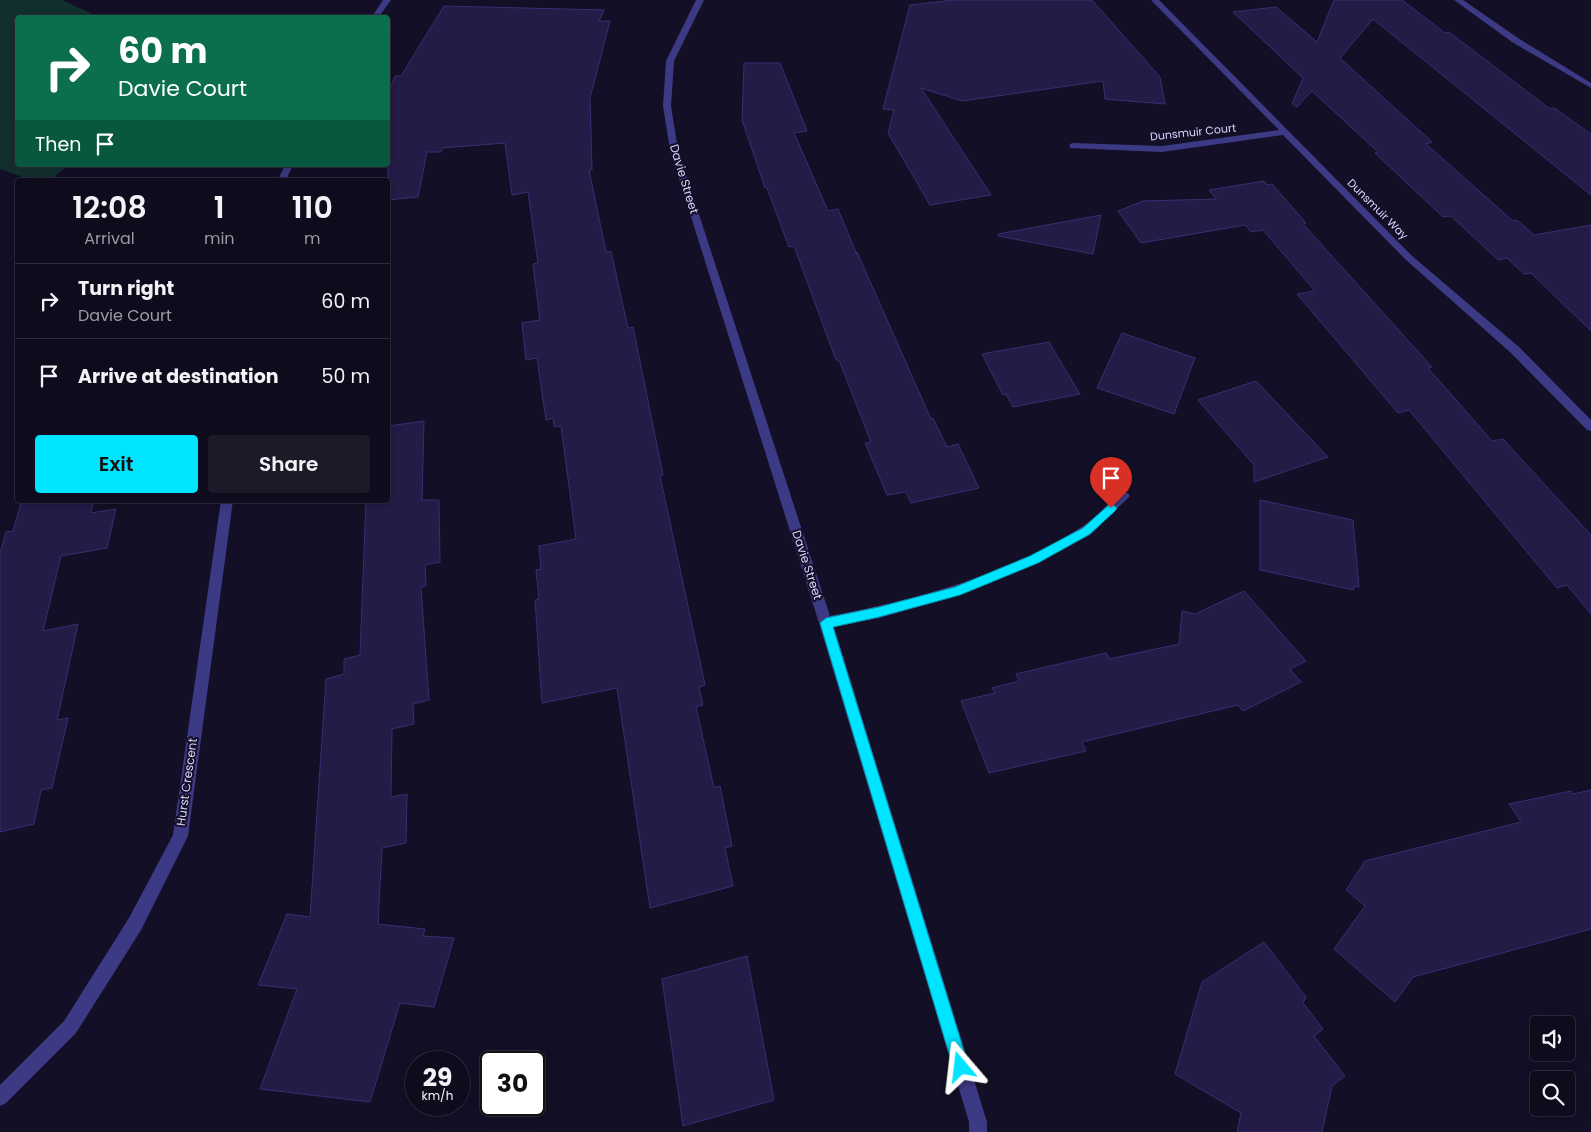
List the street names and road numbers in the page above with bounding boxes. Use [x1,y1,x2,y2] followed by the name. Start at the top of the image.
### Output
[1149,120,1237,144] street label: Dunsmuir Court
[666,142,703,216] street label: Davie Street
[1344,175,1413,244] street label: Dunsmuir Way
[788,528,827,602] street label: Davie Street
[172,737,201,827] street label: Hurst Crescent

